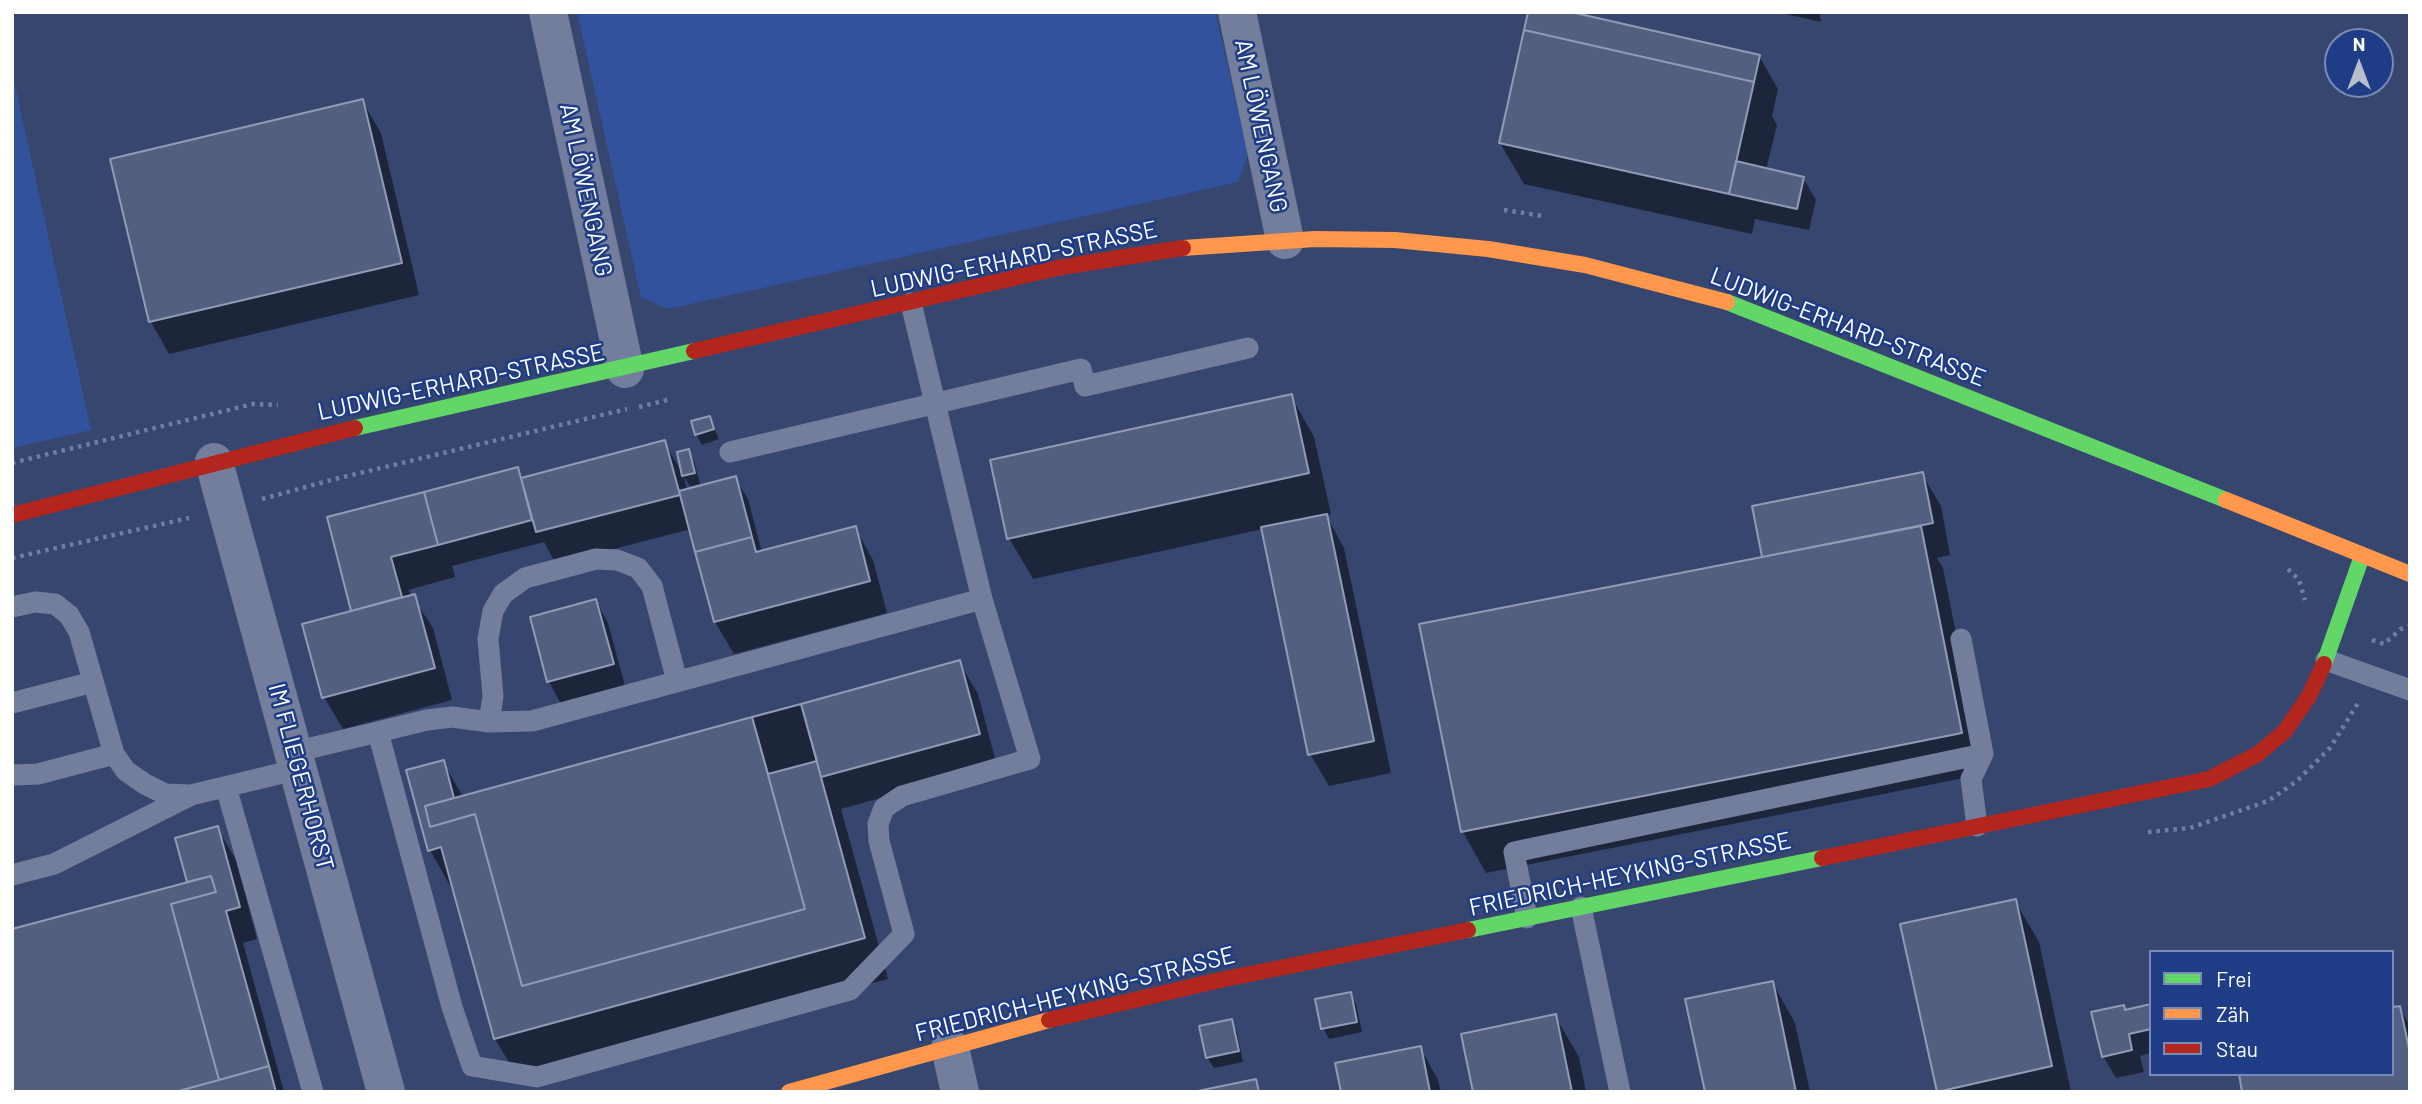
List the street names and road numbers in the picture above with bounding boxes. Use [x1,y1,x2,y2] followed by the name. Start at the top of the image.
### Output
[1229,37,1293,215] street label: AM LÖWENGANG
[554,101,618,279] street label: AM LÖWENGANG
[868,215,1160,303] street label: LUDWIG-ERHARD-STRASSE
[1706,261,1990,393] street label: LUDWIG-ERHARD-STRASSE
[315,338,607,426] street label: LUDWIG-ERHARD-STRASSE
[262,680,340,874] street label: IM FLIEGERHORST
[1466,826,1794,922] street label: FRIEDRICH-HEYKING-STRASSE
[912,940,1238,1048] street label: FRIEDRICH-HEYKING-STRASSE

